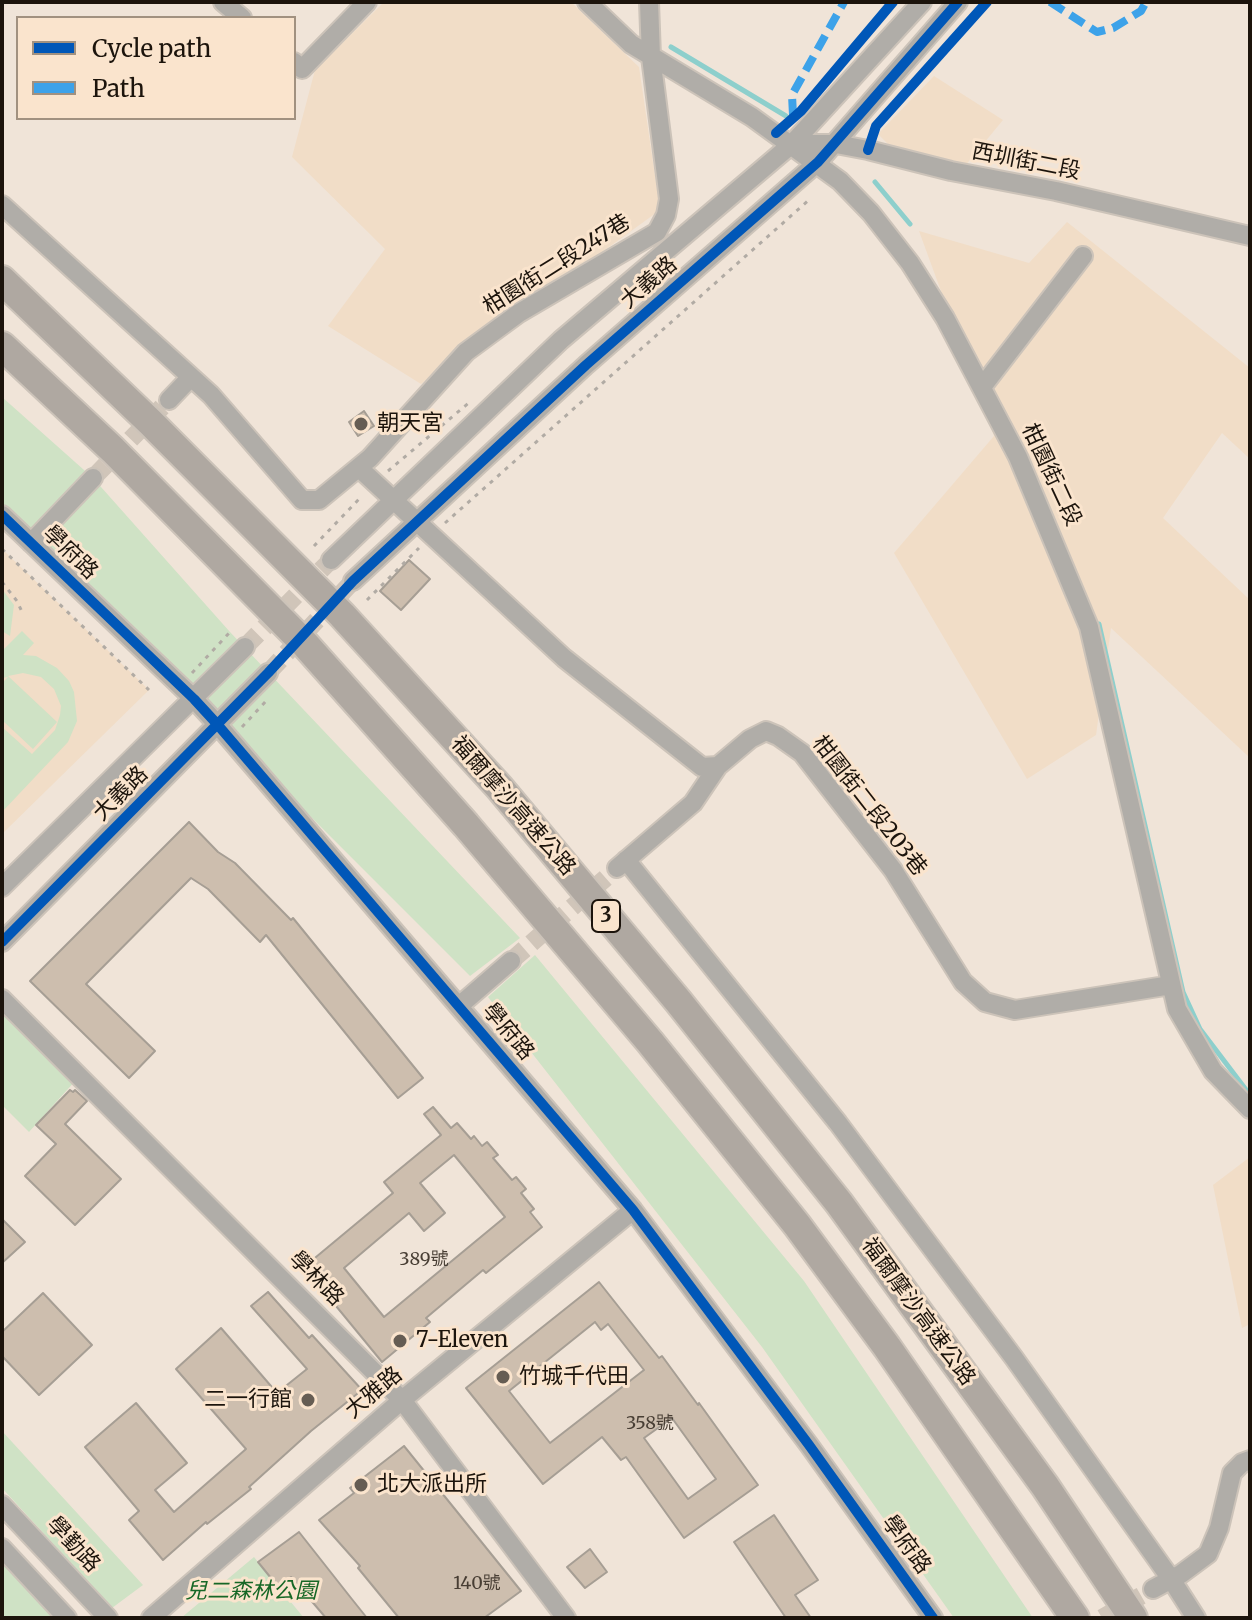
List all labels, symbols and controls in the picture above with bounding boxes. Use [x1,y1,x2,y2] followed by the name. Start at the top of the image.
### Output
[16,16,296,120] legend
[92,33,211,64] text: Cycle path
[92,73,145,104] text: Path
[969,139,1083,185] street label: 西圳街二段
[479,209,635,321] street label: 柑園街二段247巷
[615,251,683,315] street label: 大義路
[377,411,443,437] place label: 朝天宮
[352,415,370,433] marker: 朝天宮
[1016,420,1086,530] street label: 柑園街二段
[37,521,103,585] street label: 學府路
[445,731,581,881] street label: 福爾摩沙高速公路
[806,731,932,881] street label: 柑園街二段203巷
[88,761,154,827] street label: 大義路
[592,900,620,932] road number: 3
[477,998,539,1066] street label: 學府路
[856,1233,980,1391] street label: 福爾摩沙高速公路
[283,1246,349,1312] street label: 學林路
[399,1249,449,1271] house number: 389號
[416,1328,508,1354] place label: 7-Eleven
[391,1332,409,1350] marker: 7-Eleven
[340,1362,408,1424] street label: 大雅路
[519,1364,629,1390] place label: 竹城千代田
[494,1368,512,1386] marker: 竹城千代田
[204,1387,292,1413] place label: 二一行館
[299,1391,317,1409] marker: 二一行館
[626,1413,674,1435] house number: 358號
[377,1472,487,1498] place label: 北大派出所
[352,1476,370,1494] marker: 北大派出所
[876,1511,936,1579] street label: 學府路
[41,1512,105,1578] street label: 學勤路
[453,1573,501,1595] house number: 140號
[185,1579,317,1605] park label: 兒二森林公園

